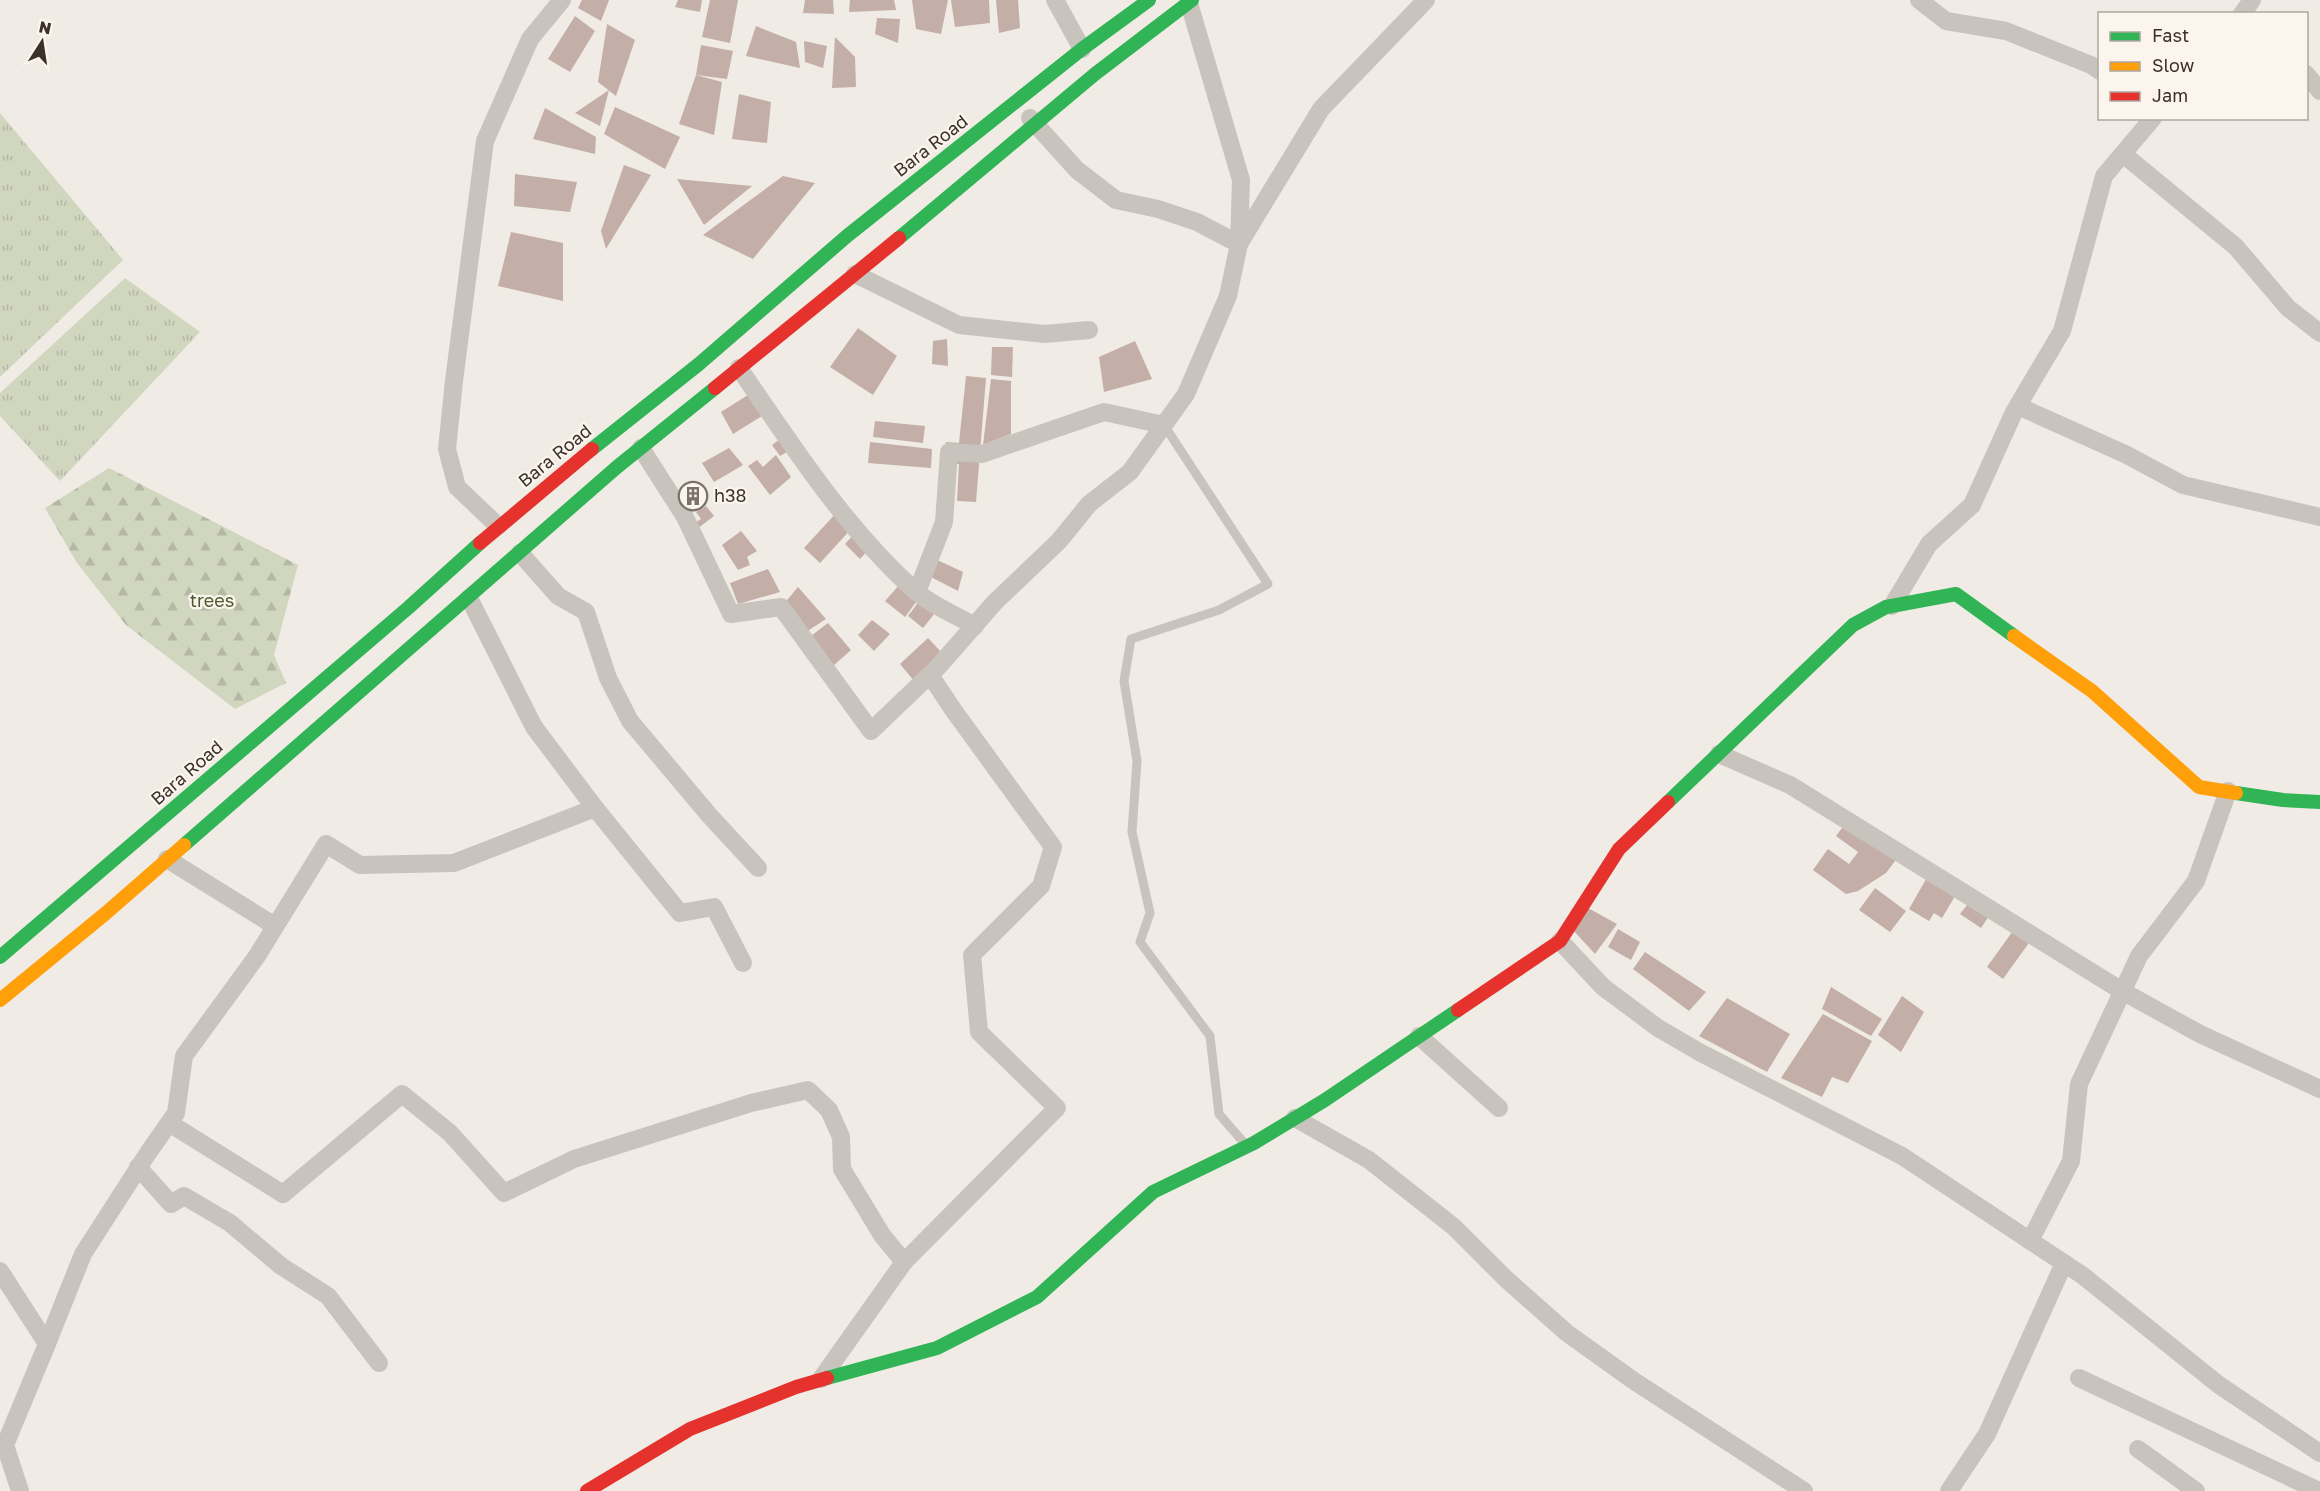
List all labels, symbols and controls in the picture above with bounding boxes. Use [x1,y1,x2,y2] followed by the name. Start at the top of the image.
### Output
[12,12,72,72] north arrow
[2098,12,2308,120] legend
[37,16,53,38] text: N
[2152,24,2189,46] text: Fast
[2152,54,2195,76] text: Slow
[2152,84,2188,106] text: Jam
[889,110,972,181] street label: Bara Road
[513,419,595,491] street label: Bara Road
[677,480,709,512] building icon: h38
[714,484,747,506] place label: h38
[190,589,234,611] park label: trees
[146,735,227,809] street label: Bara Road

